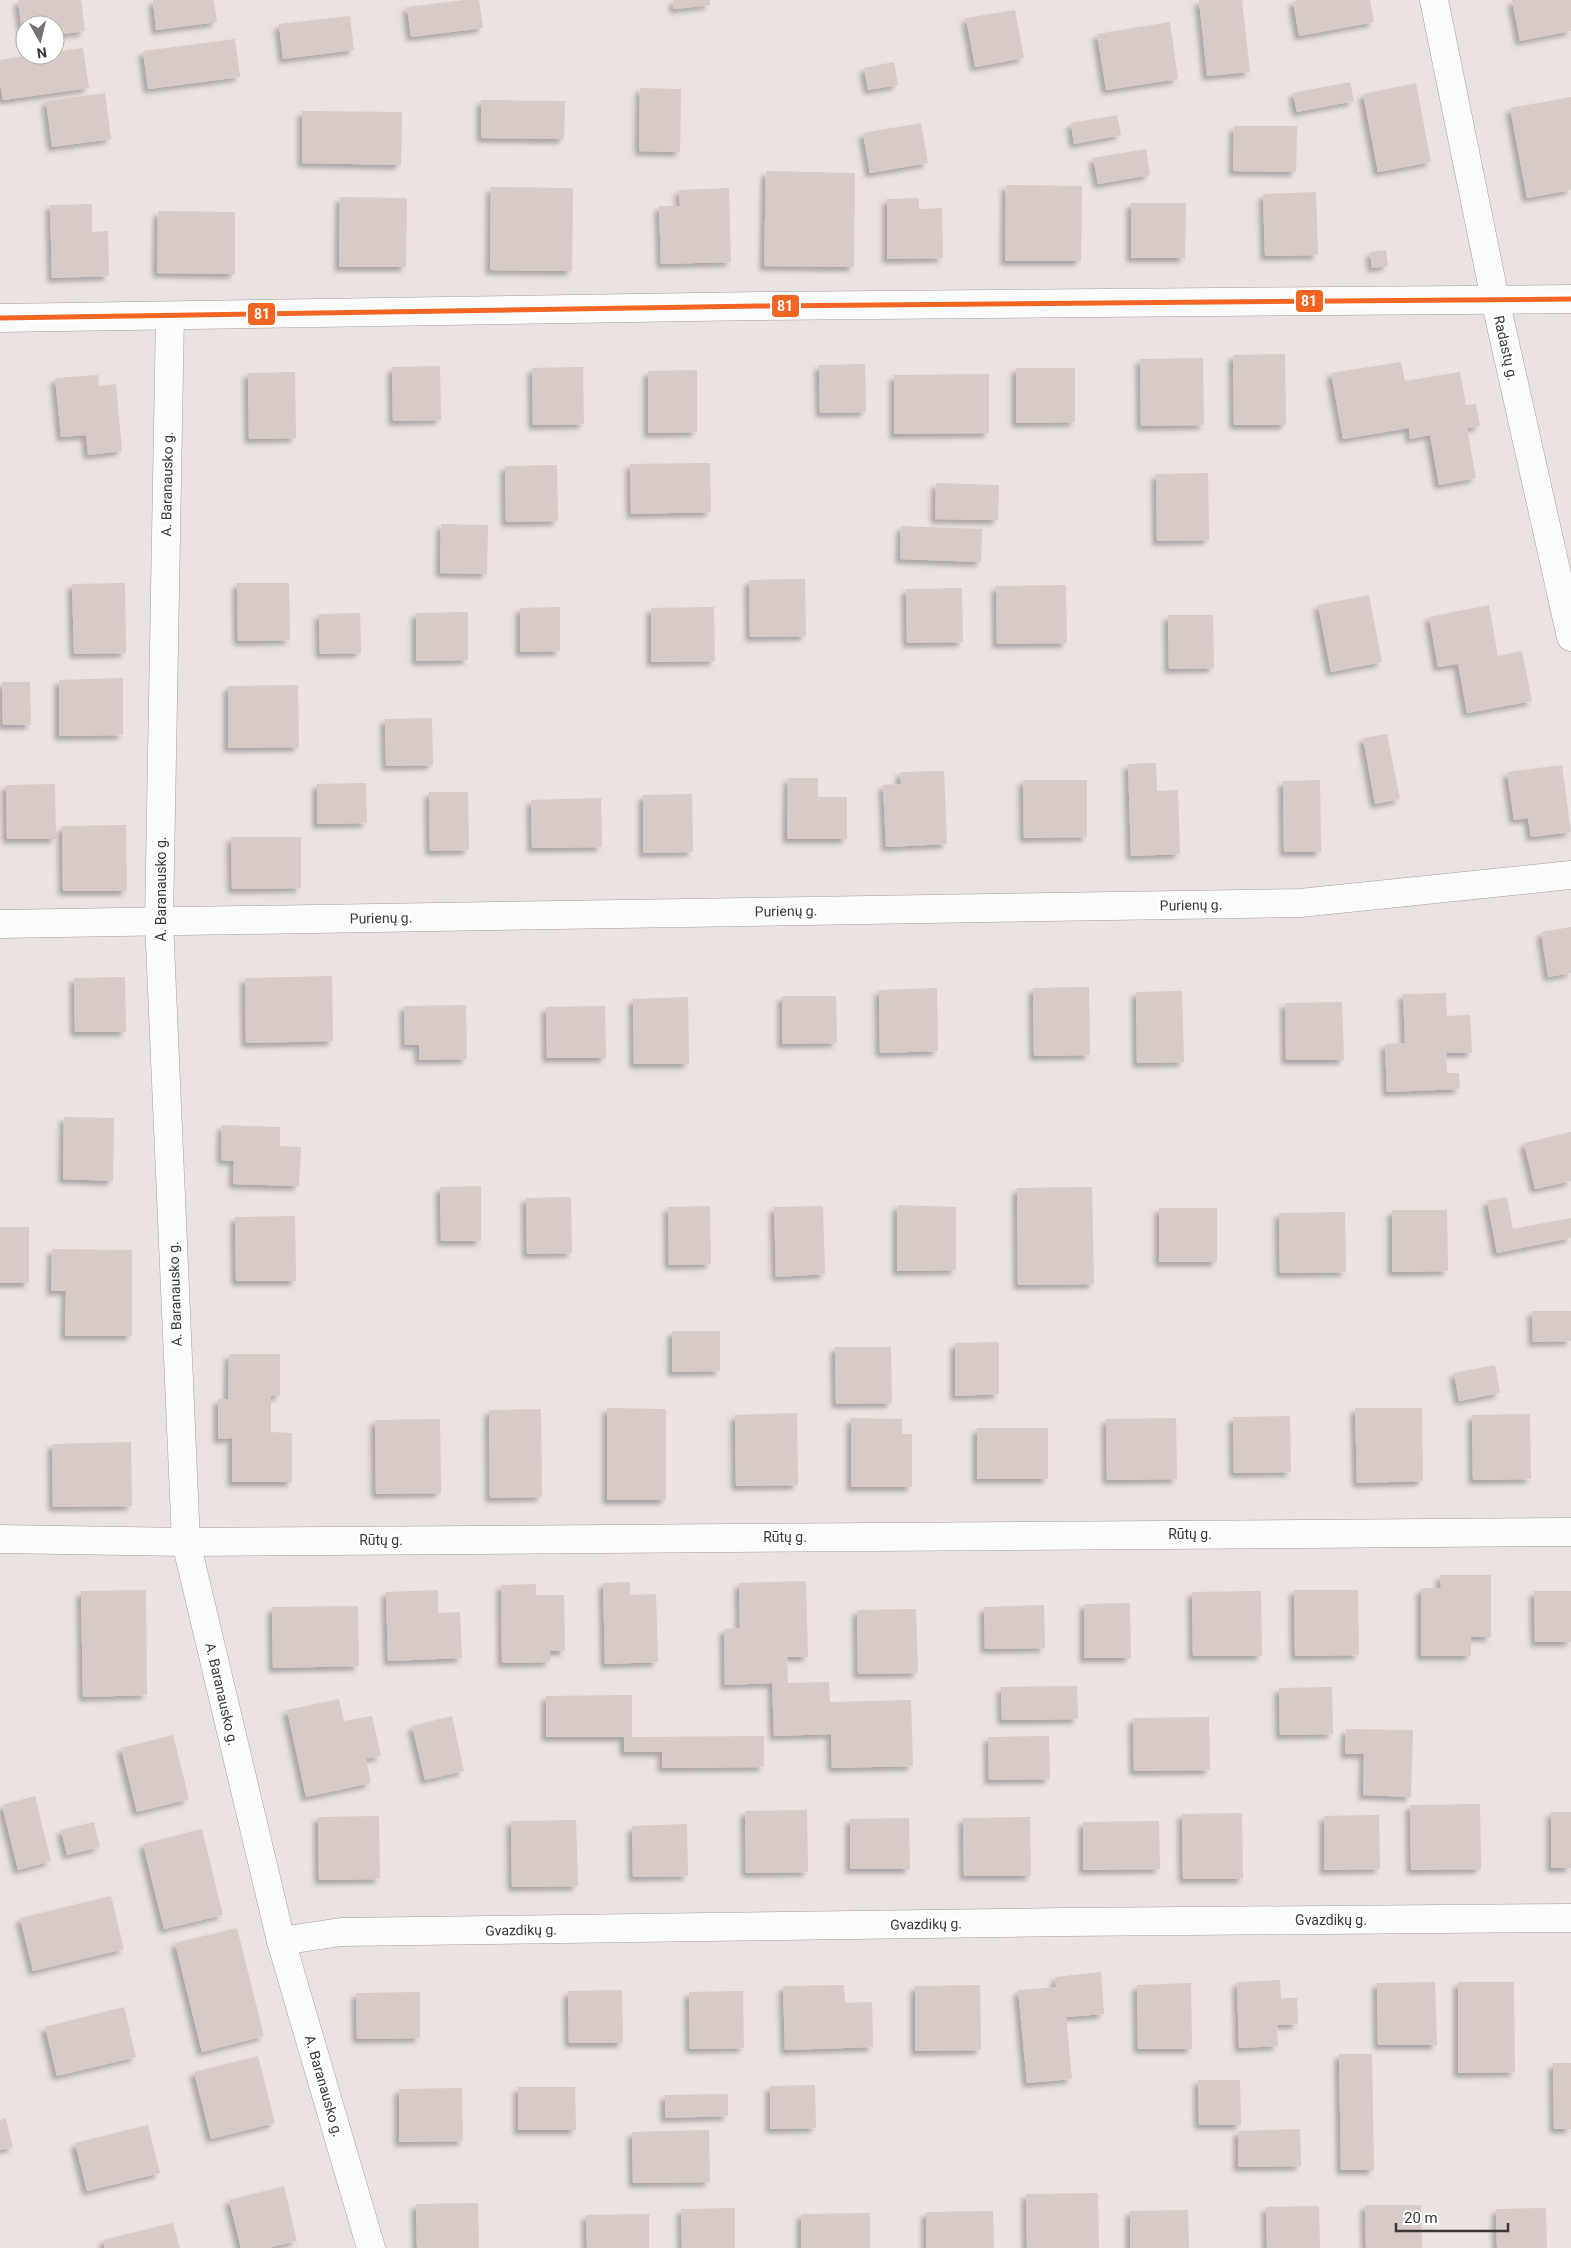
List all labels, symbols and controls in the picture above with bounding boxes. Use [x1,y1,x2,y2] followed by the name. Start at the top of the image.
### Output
[15,15,65,65] north arrow
[36,44,48,61] text: N
[1295,289,1324,313] line badge: 81
[1301,293,1317,309] text: 81
[771,294,800,318] line badge: 81
[777,298,793,314] text: 81
[247,302,276,326] line badge: 81
[254,306,270,322] text: 81
[1491,314,1521,382] street label: Radastų g.
[158,431,176,537] street label: A. Baranausko g.
[153,836,169,942] street label: A. Baranausko g.
[1160,896,1222,914] street label: Purienų g.
[755,902,817,920] street label: Purienų g.
[350,909,412,927] street label: Purienų g.
[165,1241,185,1347] street label: A. Baranausko g.
[1168,1526,1212,1542] street label: Rūtų g.
[763,1529,807,1545] street label: Rūtų g.
[359,1532,403,1548] street label: Rūtų g.
[202,1641,242,1747] street label: A. Baranausko g.
[1295,1912,1367,1928] street label: Gvazdikų g.
[890,1915,962,1933] street label: Gvazdikų g.
[485,1921,557,1939] street label: Gvazdikų g.
[302,2033,346,2139] street label: A. Baranausko g.
[1396,2200,1508,2232] scale bar
[1404,2209,1438,2227] text: 20 m

